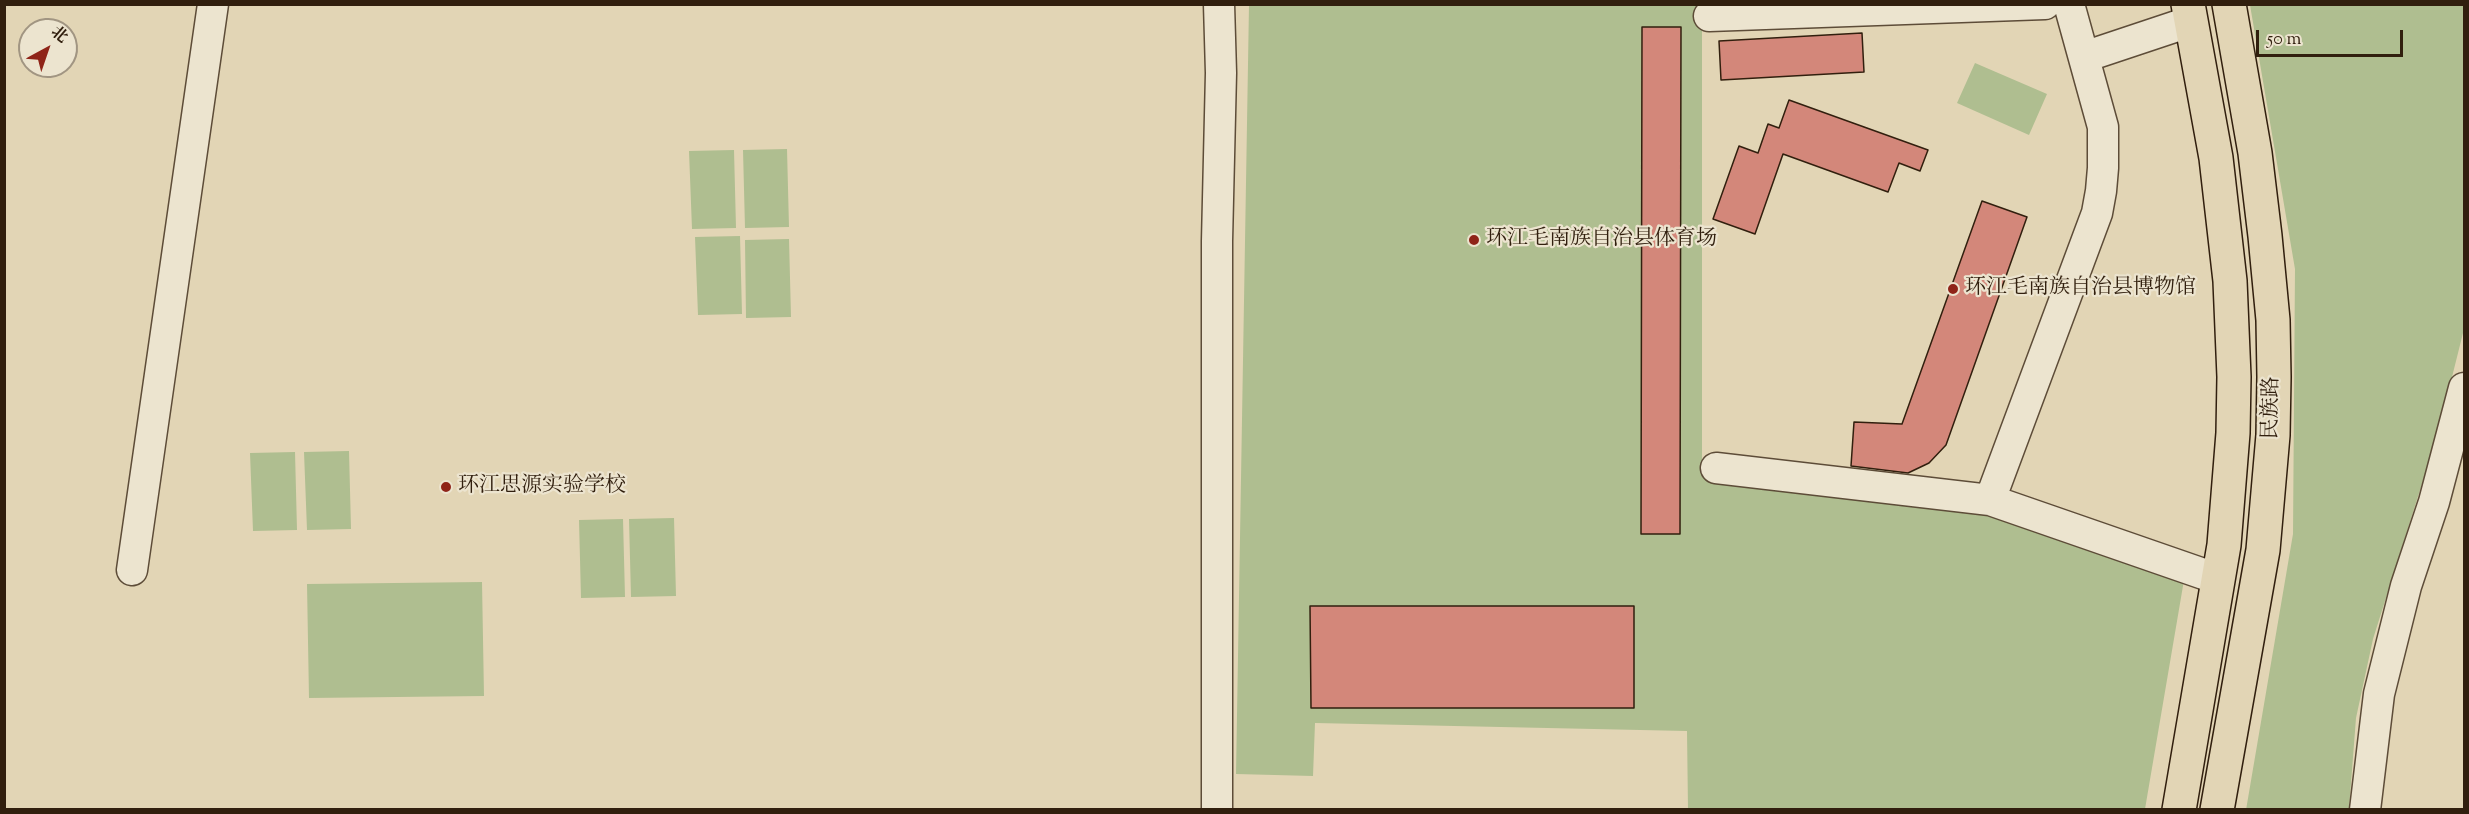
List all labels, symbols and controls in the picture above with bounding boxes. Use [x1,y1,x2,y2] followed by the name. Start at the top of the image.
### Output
[18,18,78,78] north arrow
[2259,18,2406,56] scale bar
[45,21,72,49] text: 北
[2267,27,2301,53] text: 50 m
[1486,227,1717,253] place label: 环江毛南族自治县体育场
[1467,233,1481,247] marker: 环江毛南族自治县体育场
[1965,276,2196,302] place label: 环江毛南族自治县博物馆
[1946,282,1960,296] marker: 环江毛南族自治县博物馆
[2260,376,2286,440] street label: 民族路
[458,474,626,500] place label: 环江思源实验学校
[439,480,453,494] marker: 环江思源实验学校

